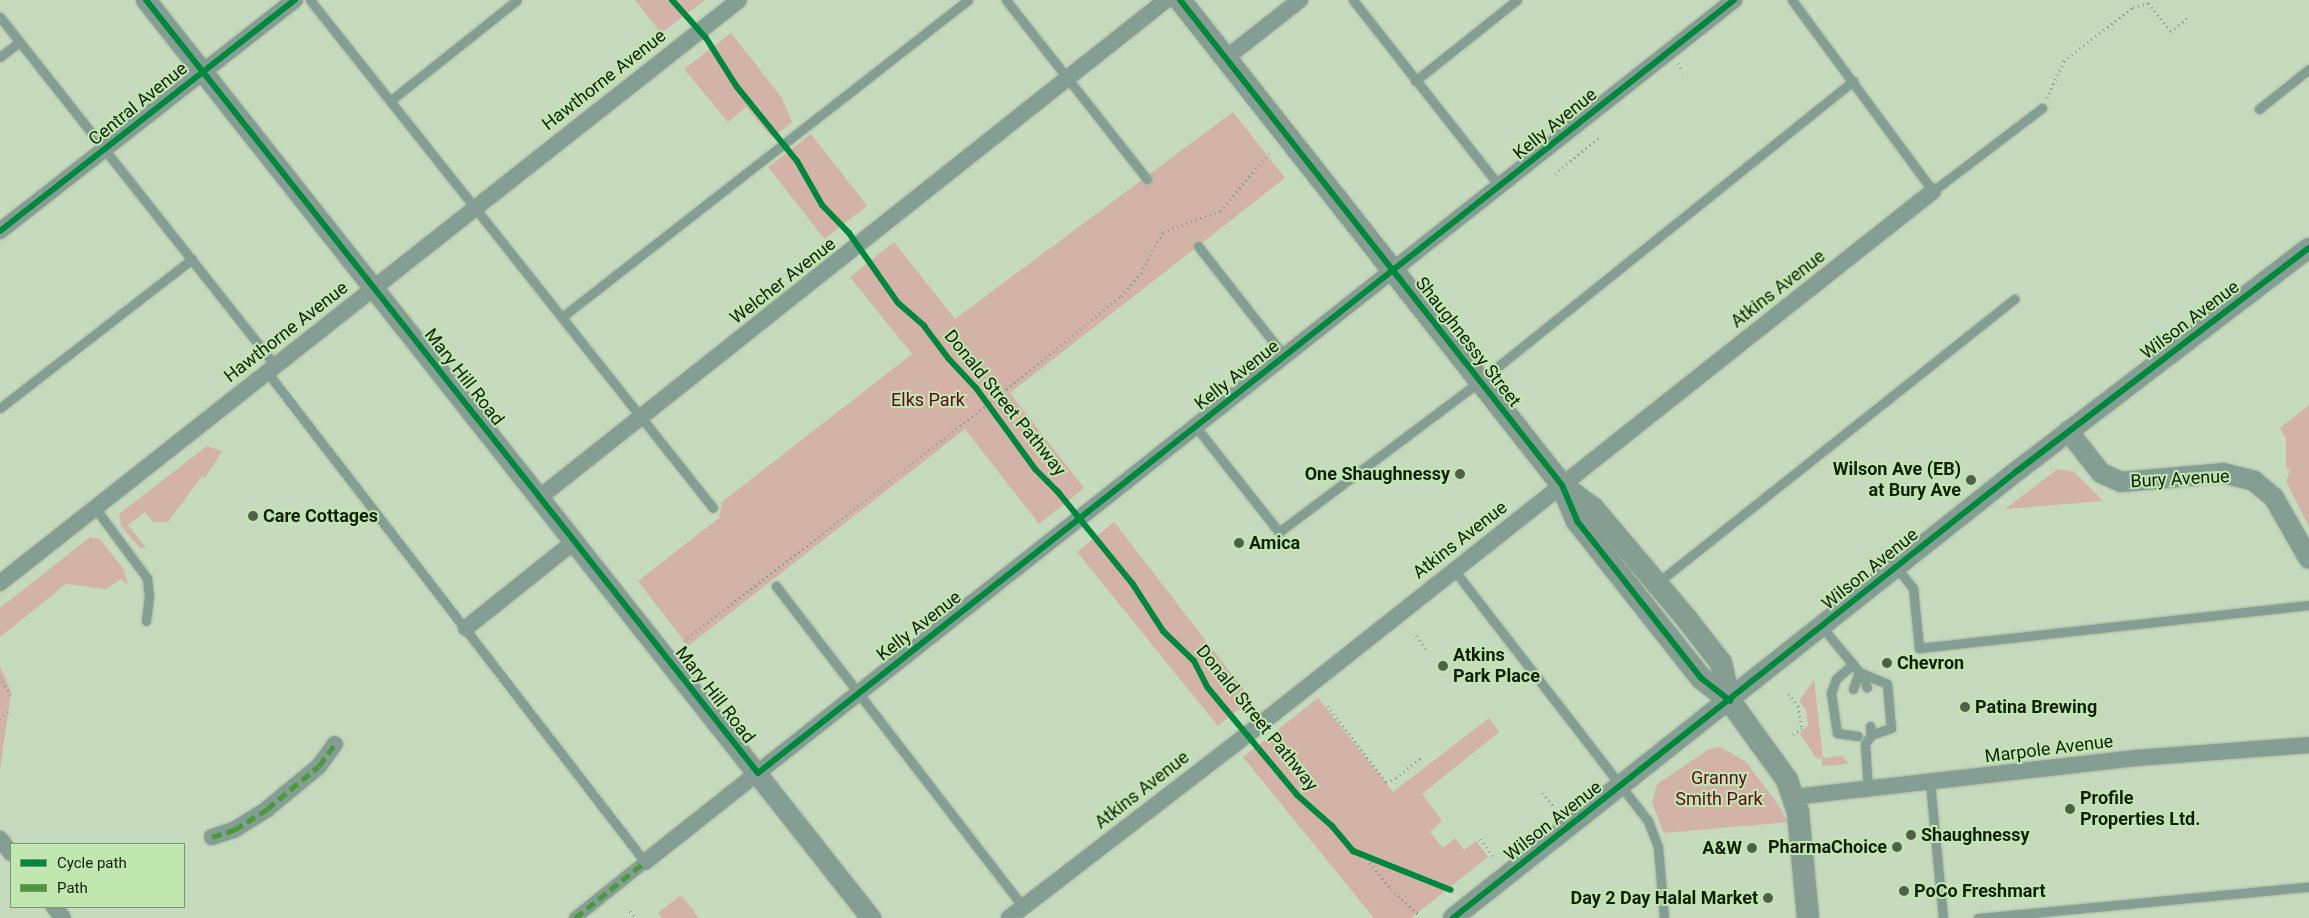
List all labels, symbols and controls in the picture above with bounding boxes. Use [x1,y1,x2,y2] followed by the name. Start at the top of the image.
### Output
[538,25,670,135] street label: Hawthorne Avenue
[84,58,192,150] street label: Central Avenue
[1509,84,1601,164] street label: Kelly Avenue
[726,233,840,329] street label: Welcher Avenue
[1727,246,1829,332] street label: Atkins Avenue
[1411,273,1525,411] street label: Shaughnessy Street
[2137,276,2243,364] street label: Wilson Avenue
[220,277,352,387] street label: Hawthorne Avenue
[420,324,508,430] street label: Mary Hill Road
[940,326,1070,480] street label: Donald Street Pathway
[1190,335,1284,415] street label: Kelly Avenue
[891,389,965,411] park label: Elks Park
[1833,459,1961,502] place label: Wilson Ave (EB) at Bury Ave
[1305,463,1450,485] place label: One Shaughnessy
[2130,466,2230,492] street label: Bury Avenue
[1454,468,1466,480] marker: One Shaughnessy
[1965,474,1977,486] marker: Wilson Ave (EB) at Bury Ave
[1409,497,1511,583] street label: Atkins Avenue
[263,505,378,527] place label: Care Cottages
[247,510,259,522] marker: Care Cottages
[1818,524,1922,614] street label: Wilson Avenue
[1249,532,1300,554] place label: Amica
[1233,537,1245,549] marker: Amica
[872,586,966,666] street label: Kelly Avenue
[1192,641,1322,795] street label: Donald Street Pathway
[671,642,759,748] street label: Mary Hill Road
[1453,645,1540,688] place label: Atkins Park Place
[1897,652,1964,674] place label: Chevron
[1881,657,1893,669] marker: Chevron
[1437,660,1449,672] marker: Atkins Park Place
[1975,696,2097,718] place label: Patina Brewing
[1959,701,1971,713] marker: Patina Brewing
[1984,730,2114,768] street label: Marpole Avenue
[1091,747,1193,833] street label: Atkins Avenue
[1675,768,1763,811] park label: Granny Smith Park
[1500,776,1606,866] street label: Wilson Avenue
[2080,788,2200,831] place label: Profile Properties Ltd.
[2064,803,2076,815] marker: Profile Properties Ltd.
[1921,824,2030,846] place label: Shaughnessy
[1905,829,1917,841] marker: Shaughnessy
[1768,836,1887,858] place label: PharmaChoice
[1702,837,1742,859] place label: A&W
[1891,841,1903,853] marker: PharmaChoice
[1746,842,1758,854] marker: A&W
[10,843,185,908] legend
[57,854,127,872] text: Cycle path
[57,879,88,897] text: Path
[1914,880,2046,902] place label: PoCo Freshmart
[1898,885,1910,897] marker: PoCo Freshmart
[1571,887,1758,909] place label: Day 2 Day Halal Market
[1762,892,1774,904] marker: Day 2 Day Halal Market

